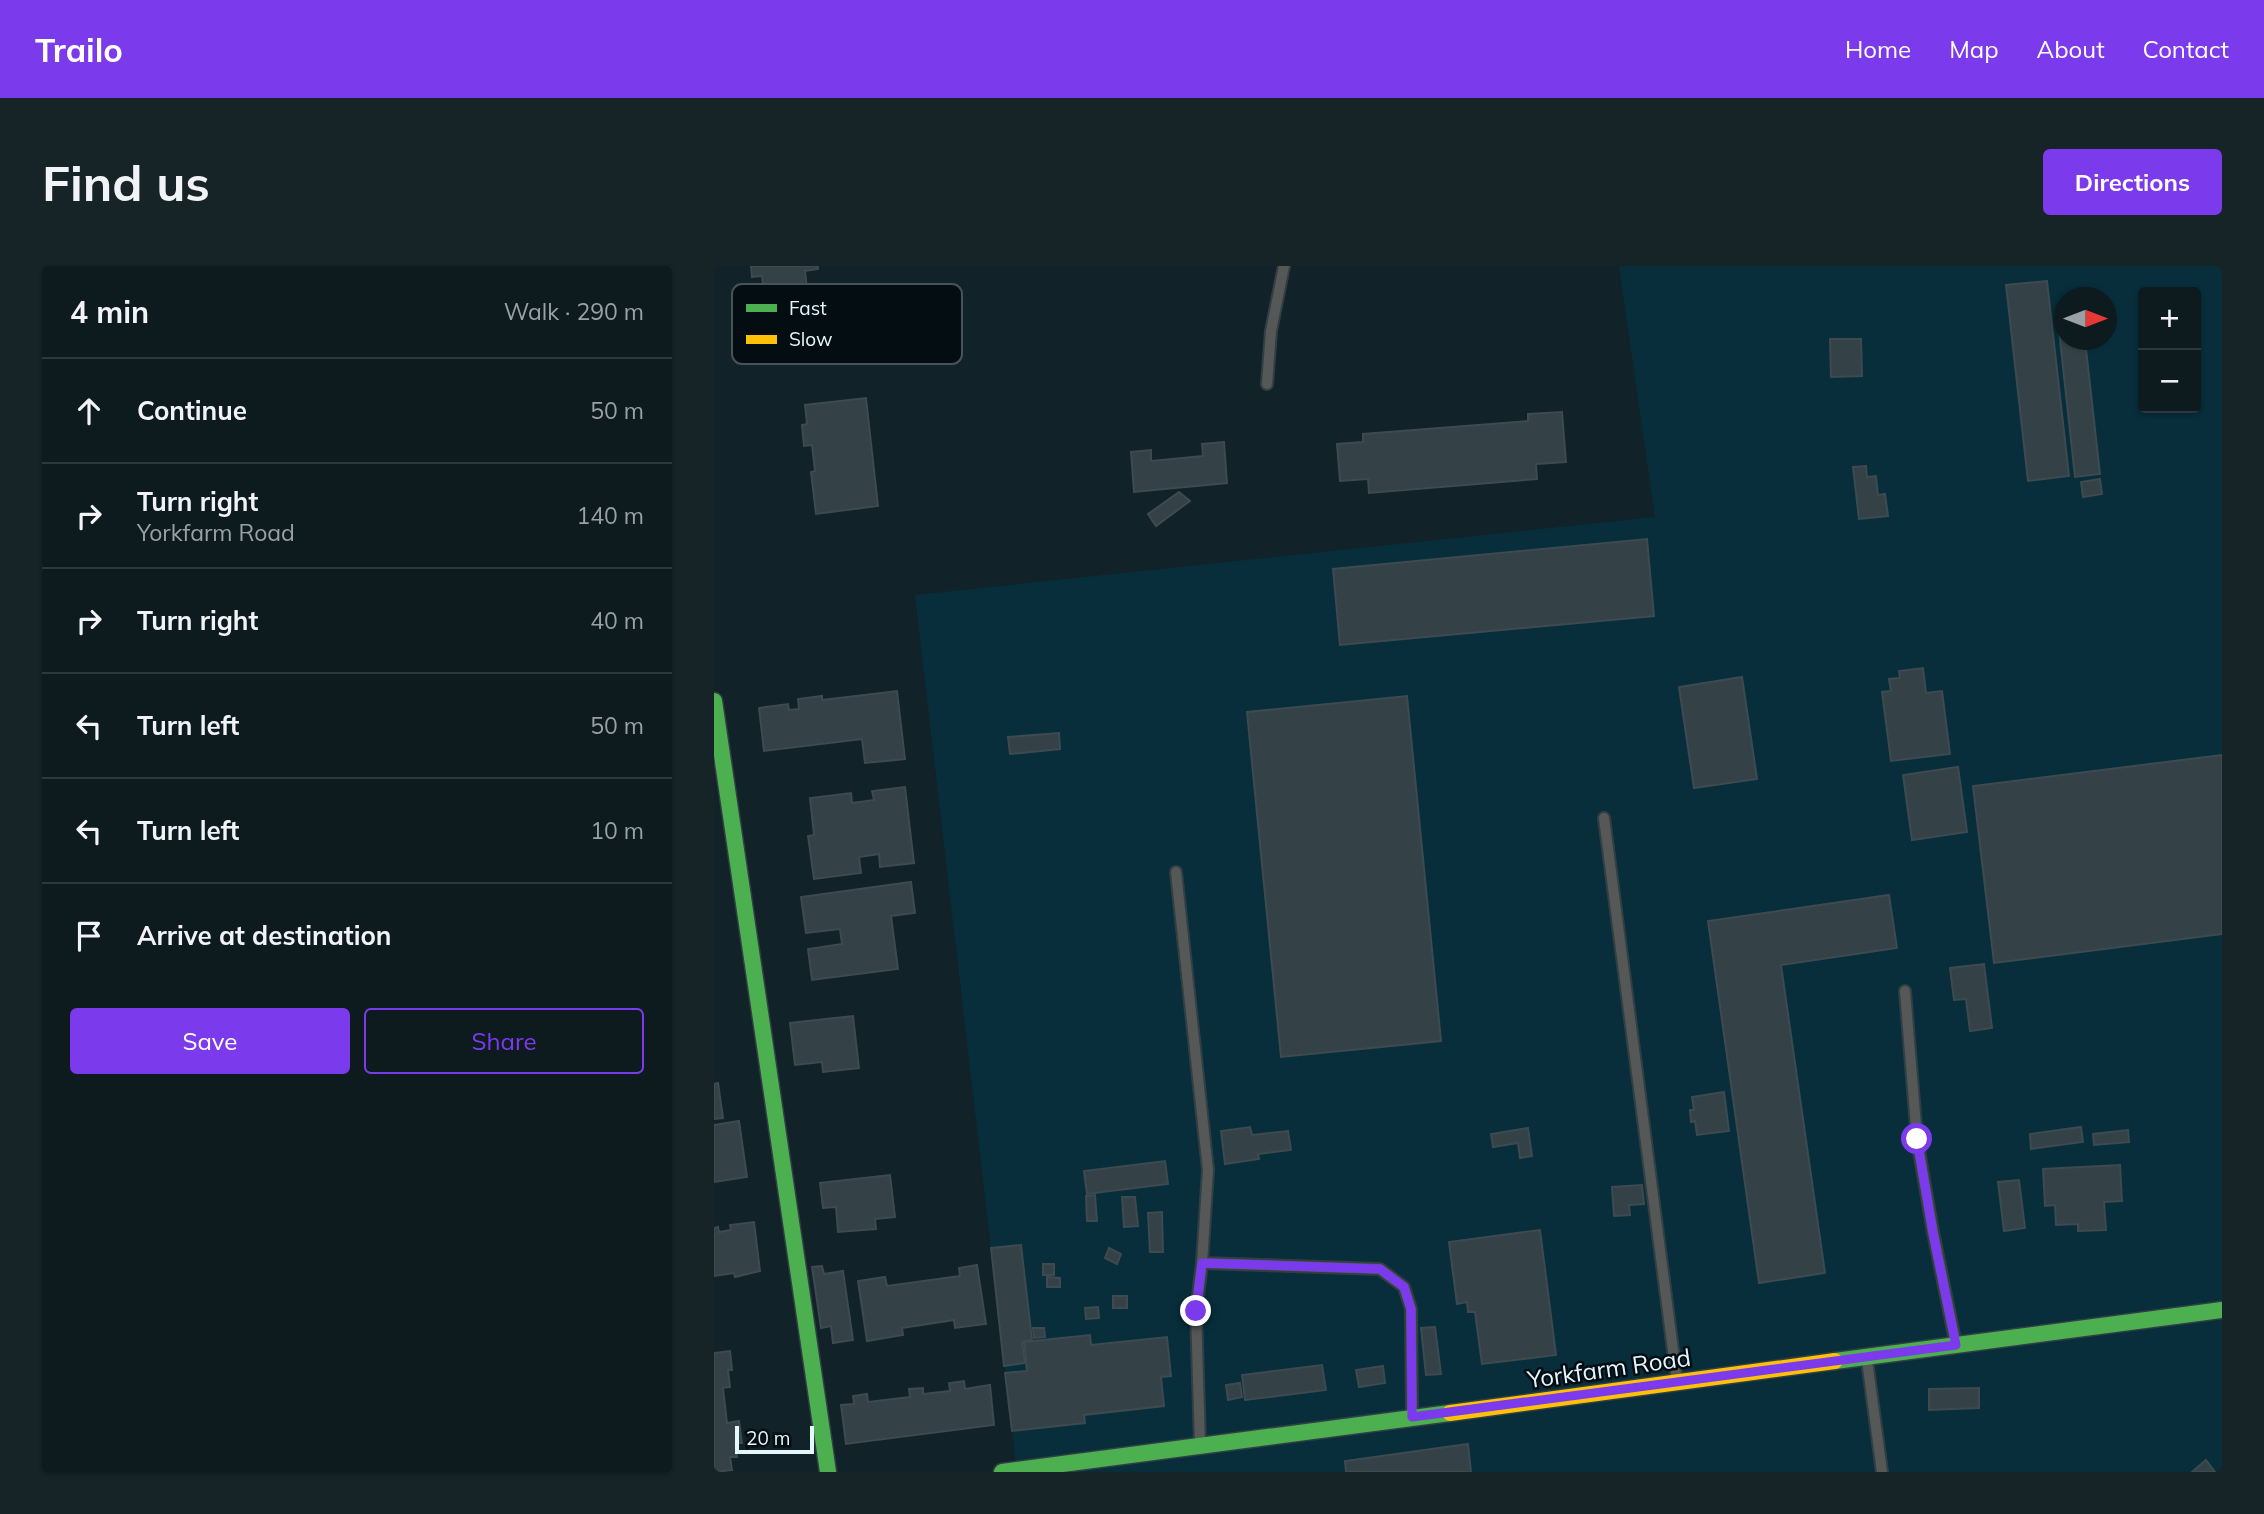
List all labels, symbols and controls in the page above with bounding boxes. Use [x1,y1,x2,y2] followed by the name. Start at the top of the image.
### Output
[35,29,123,70] text: Trailo
[1845,34,1911,64] text: Home
[1949,34,1999,64] text: Map
[2037,34,2105,64] text: About
[2143,34,2229,64] text: Contact
[2043,149,2222,215] button: Directions
[42,152,210,213] text: Find us
[732,284,962,364] legend
[2054,287,2117,350] north arrow
[2138,287,2201,413] map controls
[2138,287,2201,350] button: +
[70,293,149,331] text: 4 min
[789,296,827,320] text: Fast
[504,297,644,326] text: Walk · 290 m
[789,327,833,351] text: Slow
[2138,350,2201,413] button: −
[70,392,108,430] icon: ahead
[137,394,247,427] text: Continue
[590,396,644,425] text: 50 m
[137,485,258,518] text: Turn right
[70,497,108,535] icon: right
[576,501,644,530] text: 140 m
[137,518,295,547] text: Yorkfarm Road
[70,602,108,640] icon: right
[137,604,258,637] text: Turn right
[590,606,644,635] text: 40 m
[70,707,108,745] icon: left
[137,709,239,742] text: Turn left
[590,711,644,740] text: 50 m
[70,812,108,850] icon: left
[137,814,239,847] text: Turn left
[590,816,644,845] text: 10 m
[70,917,108,955] icon: arrive
[137,919,392,952] text: Arrive at destination
[70,1008,350,1074] button: Save
[364,1008,644,1074] button: Share
[1901,1123,1932,1154] route start
[1180,1295,1211,1326] route end
[1524,1342,1693,1394] street label: Yorkfarm Road
[735,1423,814,1455] scale bar
[746,1426,790,1450] text: 20 m

